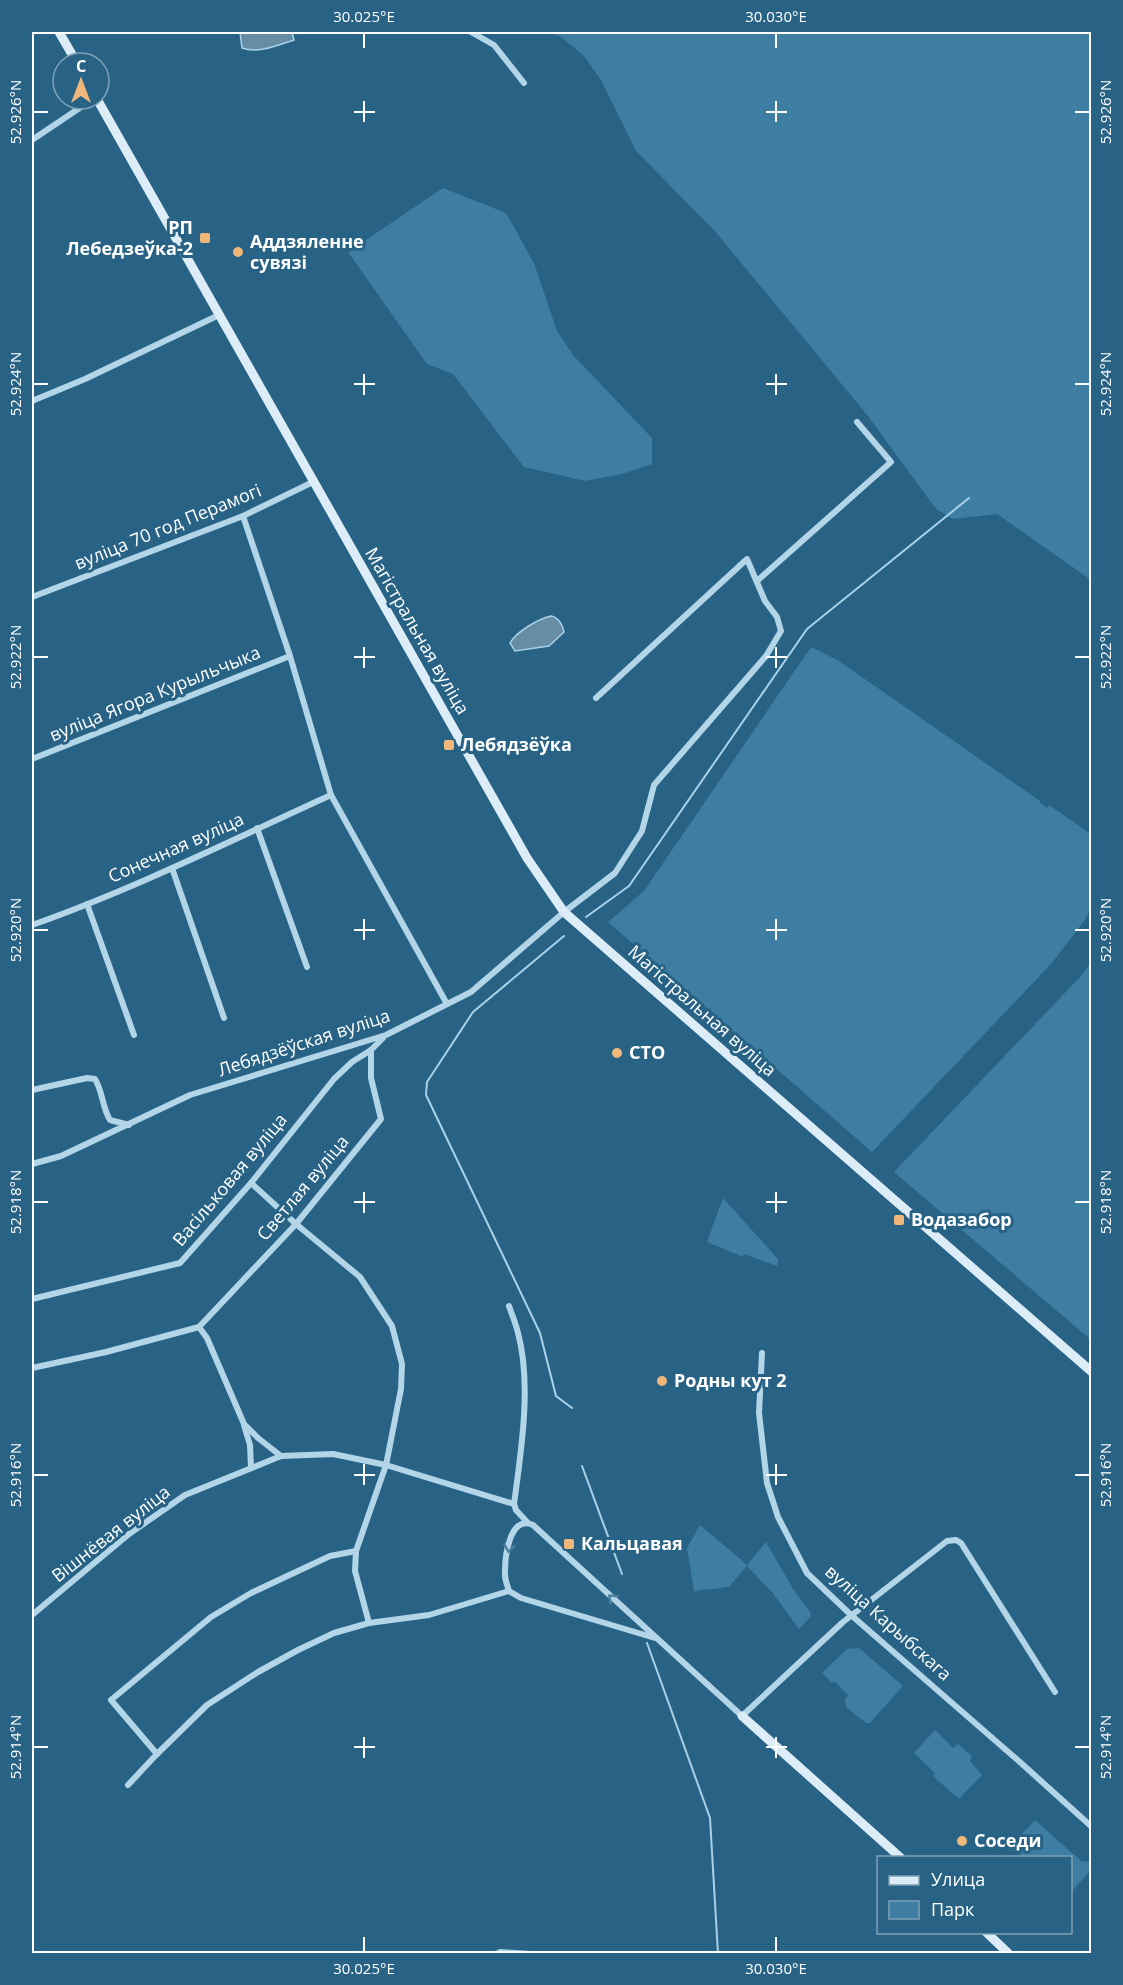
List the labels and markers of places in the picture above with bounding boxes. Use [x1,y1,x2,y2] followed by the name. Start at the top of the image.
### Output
[66,215,193,260] place label: РП Лебедзеўка-2
[250,229,364,274] place label: Аддзяленне сувязі
[198,231,212,245] marker: РП Лебедзеўка-2
[231,245,245,259] marker: Аддзяленне сувязі
[461,732,572,756] place label: Лебядзёўка
[442,738,456,752] marker: Лебядзёўка
[629,1040,665,1064] place label: СТО
[610,1046,624,1060] marker: СТО
[911,1207,1012,1231] place label: Водазабор
[892,1213,906,1227] marker: Водазабор
[674,1368,787,1392] place label: Родны кут 2
[655,1374,669,1388] marker: Родны кут 2
[581,1531,683,1555] place label: Кальцавая
[562,1537,576,1551] marker: Кальцавая
[974,1828,1041,1852] place label: Соседи
[955,1834,969,1848] marker: Соседи

